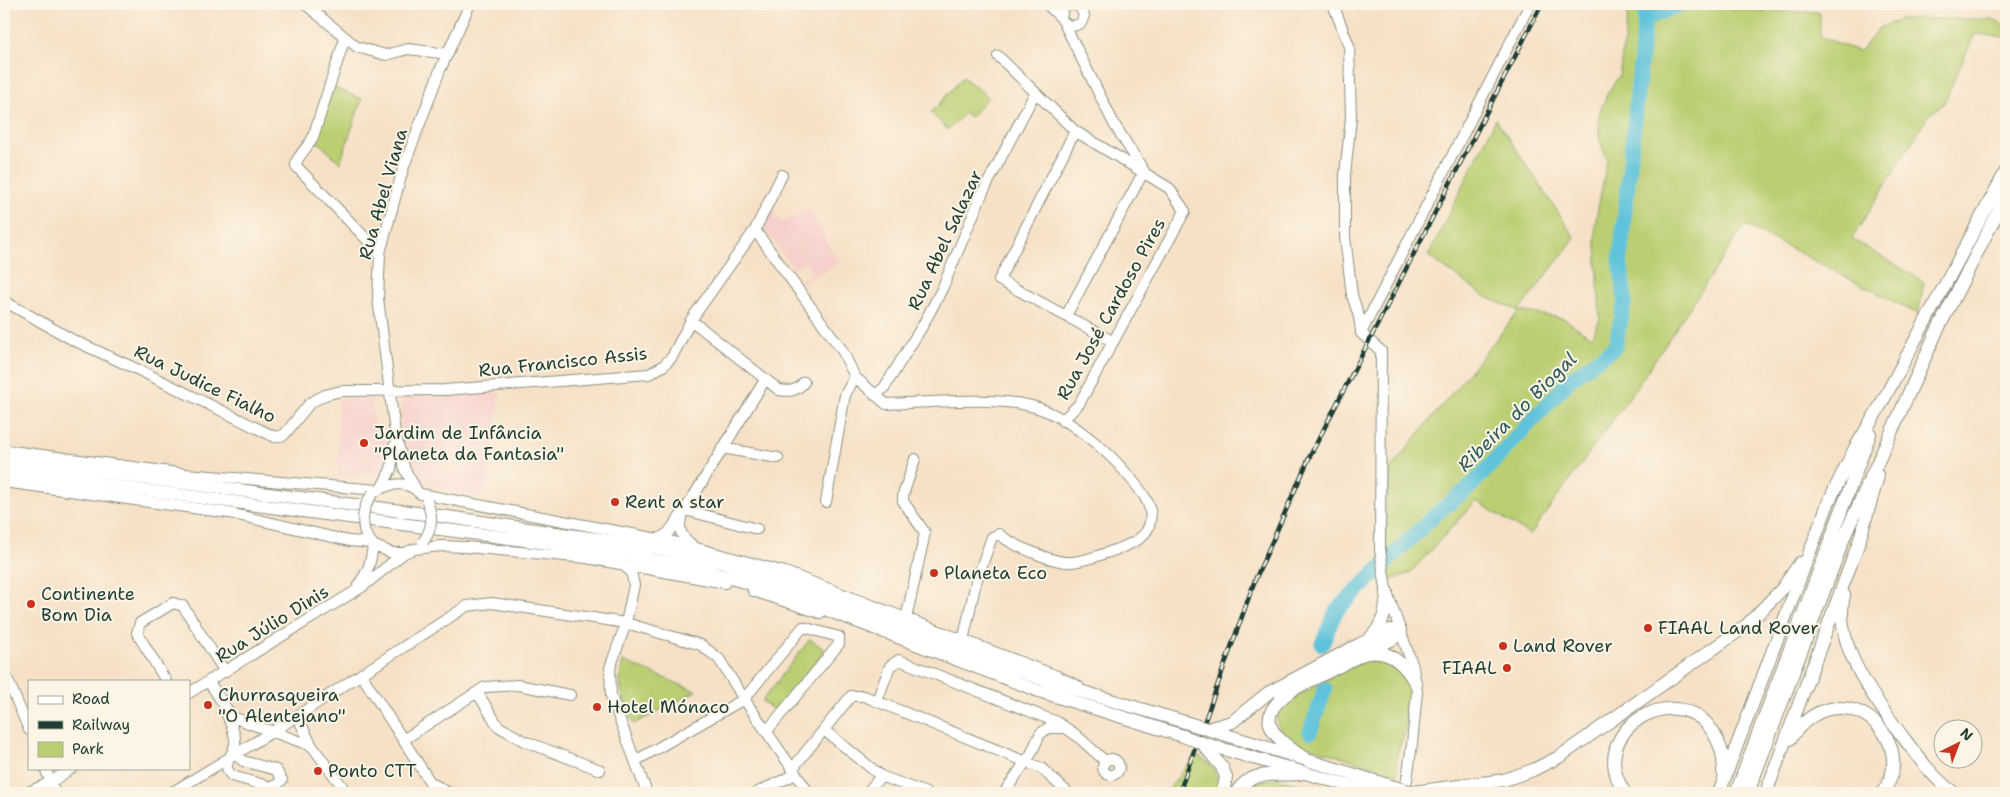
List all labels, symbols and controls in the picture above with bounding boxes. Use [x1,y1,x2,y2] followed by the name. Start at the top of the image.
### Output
[353,126,413,262] street label: Rua Abel Viana
[902,166,988,314] street label: Rua Abel Salazar
[1051,214,1171,404] street label: Rua José Cardoso Pires
[130,339,280,429] street label: Rua Judice Fialho
[477,341,649,383] street label: Rua Francisco Assis
[1452,347,1582,477] water label: Ribeira do Biogal
[374,421,564,466] place label: Jardim de Infância "Planeta da Fantasia"
[358,437,370,449] marker: Jardim de Infância "Planeta da Fantasia"
[625,490,725,514] place label: Rent a star
[609,496,621,508] marker: Rent a star
[944,561,1047,585] place label: Planeta Eco
[928,567,940,579] marker: Planeta Eco
[211,580,333,668] street label: Rua Júlio Dinis
[41,582,135,627] place label: Continente Bom Dia
[25,598,37,610] marker: Continente Bom Dia
[1658,616,1819,640] place label: FIAAL Land Rover
[1642,622,1654,634] marker: FIAAL Land Rover
[1513,634,1613,658] place label: Land Rover
[1497,640,1509,652] marker: Land Rover
[1442,656,1497,680] place label: FIAAL
[1501,662,1513,674] marker: FIAAL
[28,680,190,770] legend
[218,683,346,728] place label: Churrasqueira "O Alentejano"
[72,689,110,709] text: Road
[607,695,729,719] place label: Hotel Mónaco
[202,699,214,711] marker: Churrasqueira "O Alentejano"
[591,701,603,713] marker: Hotel Mónaco
[72,715,130,735] text: Railway
[1932,720,1982,770] north arrow
[1957,724,1977,745] text: N
[72,739,104,759] text: Park
[328,759,417,783] place label: Ponto CTT
[312,765,324,777] marker: Ponto CTT

